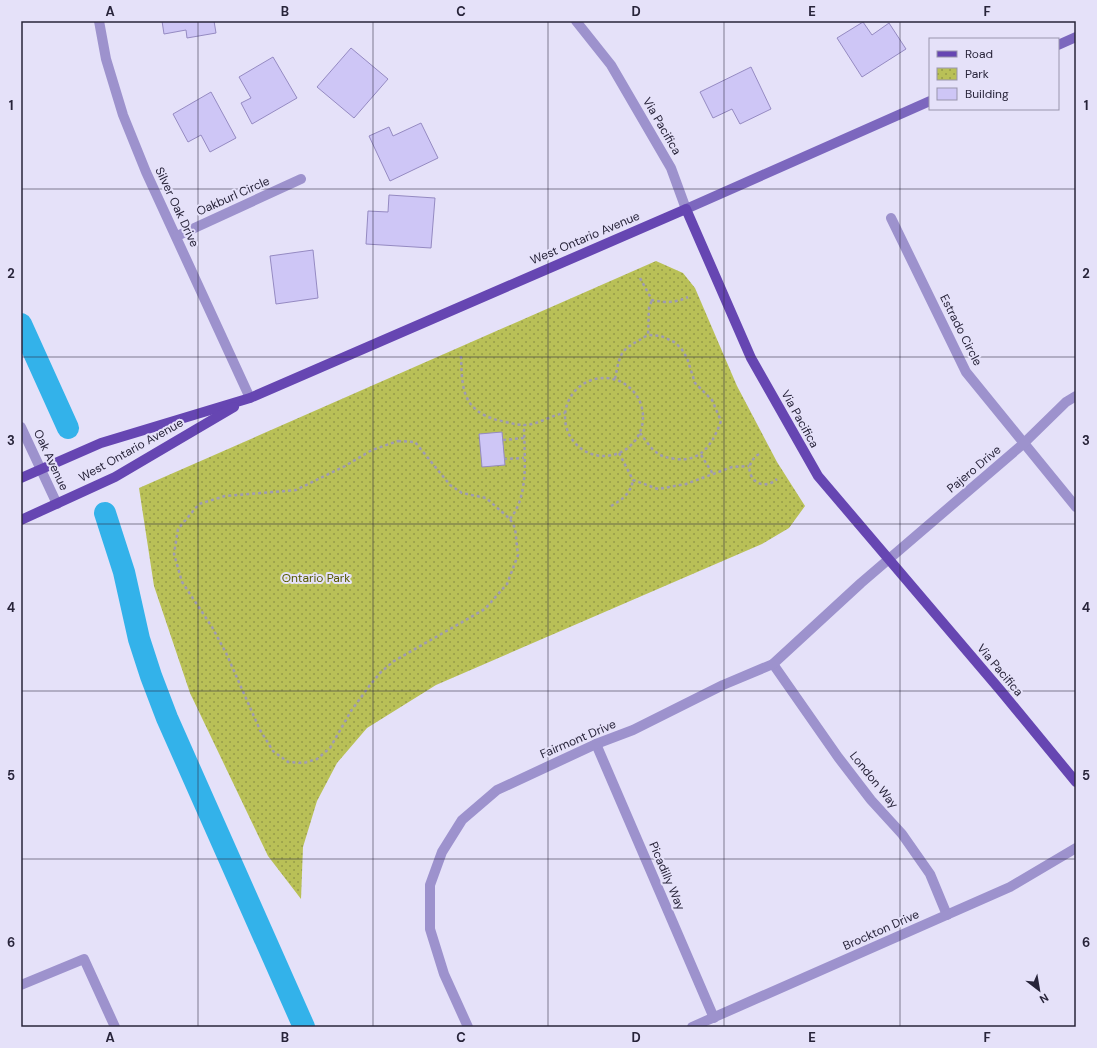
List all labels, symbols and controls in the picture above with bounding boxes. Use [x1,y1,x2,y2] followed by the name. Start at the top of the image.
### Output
[105,3,115,20] text: A
[281,3,289,20] text: B
[456,3,466,20] text: C
[631,3,641,20] text: D
[808,3,816,20] text: E
[983,3,991,20] text: F
[929,38,1059,110] legend
[965,46,993,62] text: Road
[965,66,989,82] text: Park
[965,86,1009,102] text: Building
[639,94,685,158] street label: Via Pacifica
[9,97,13,114] text: 1
[1084,97,1088,114] text: 1
[151,164,203,250] street label: Silver Oak Drive
[194,173,272,219] street label: Oakburl Circle
[528,208,642,268] street label: West Ontario Avenue
[7,265,15,282] text: 2
[1082,265,1090,282] text: 2
[936,292,986,369] street label: Estrado Circle
[778,387,822,451] street label: Via Pacifica
[76,414,186,485] street label: West Ontario Avenue
[30,427,72,493] street label: Oak Avenue
[7,432,15,449] text: 3
[1082,432,1090,449] text: 3
[944,442,1005,496] street label: Pajero Drive
[282,570,350,586] park label: Ontario Park
[7,599,15,616] text: 4
[1082,599,1090,616] text: 4
[973,640,1027,700] street label: Via Pacifica
[538,716,619,762] street label: Fairmont Drive
[846,748,902,812] street label: London Way
[7,767,15,784] text: 5
[1082,767,1090,784] text: 5
[645,839,689,913] street label: Picadilly Way
[840,906,922,954] street label: Brockton Drive
[7,934,15,951] text: 6
[1082,934,1090,951] text: 6
[1019,970,1059,1010] north arrow
[1037,991,1051,1007] text: N
[105,1029,115,1046] text: A
[281,1029,289,1046] text: B
[456,1029,466,1046] text: C
[631,1029,641,1046] text: D
[808,1029,816,1046] text: E
[983,1029,991,1046] text: F

